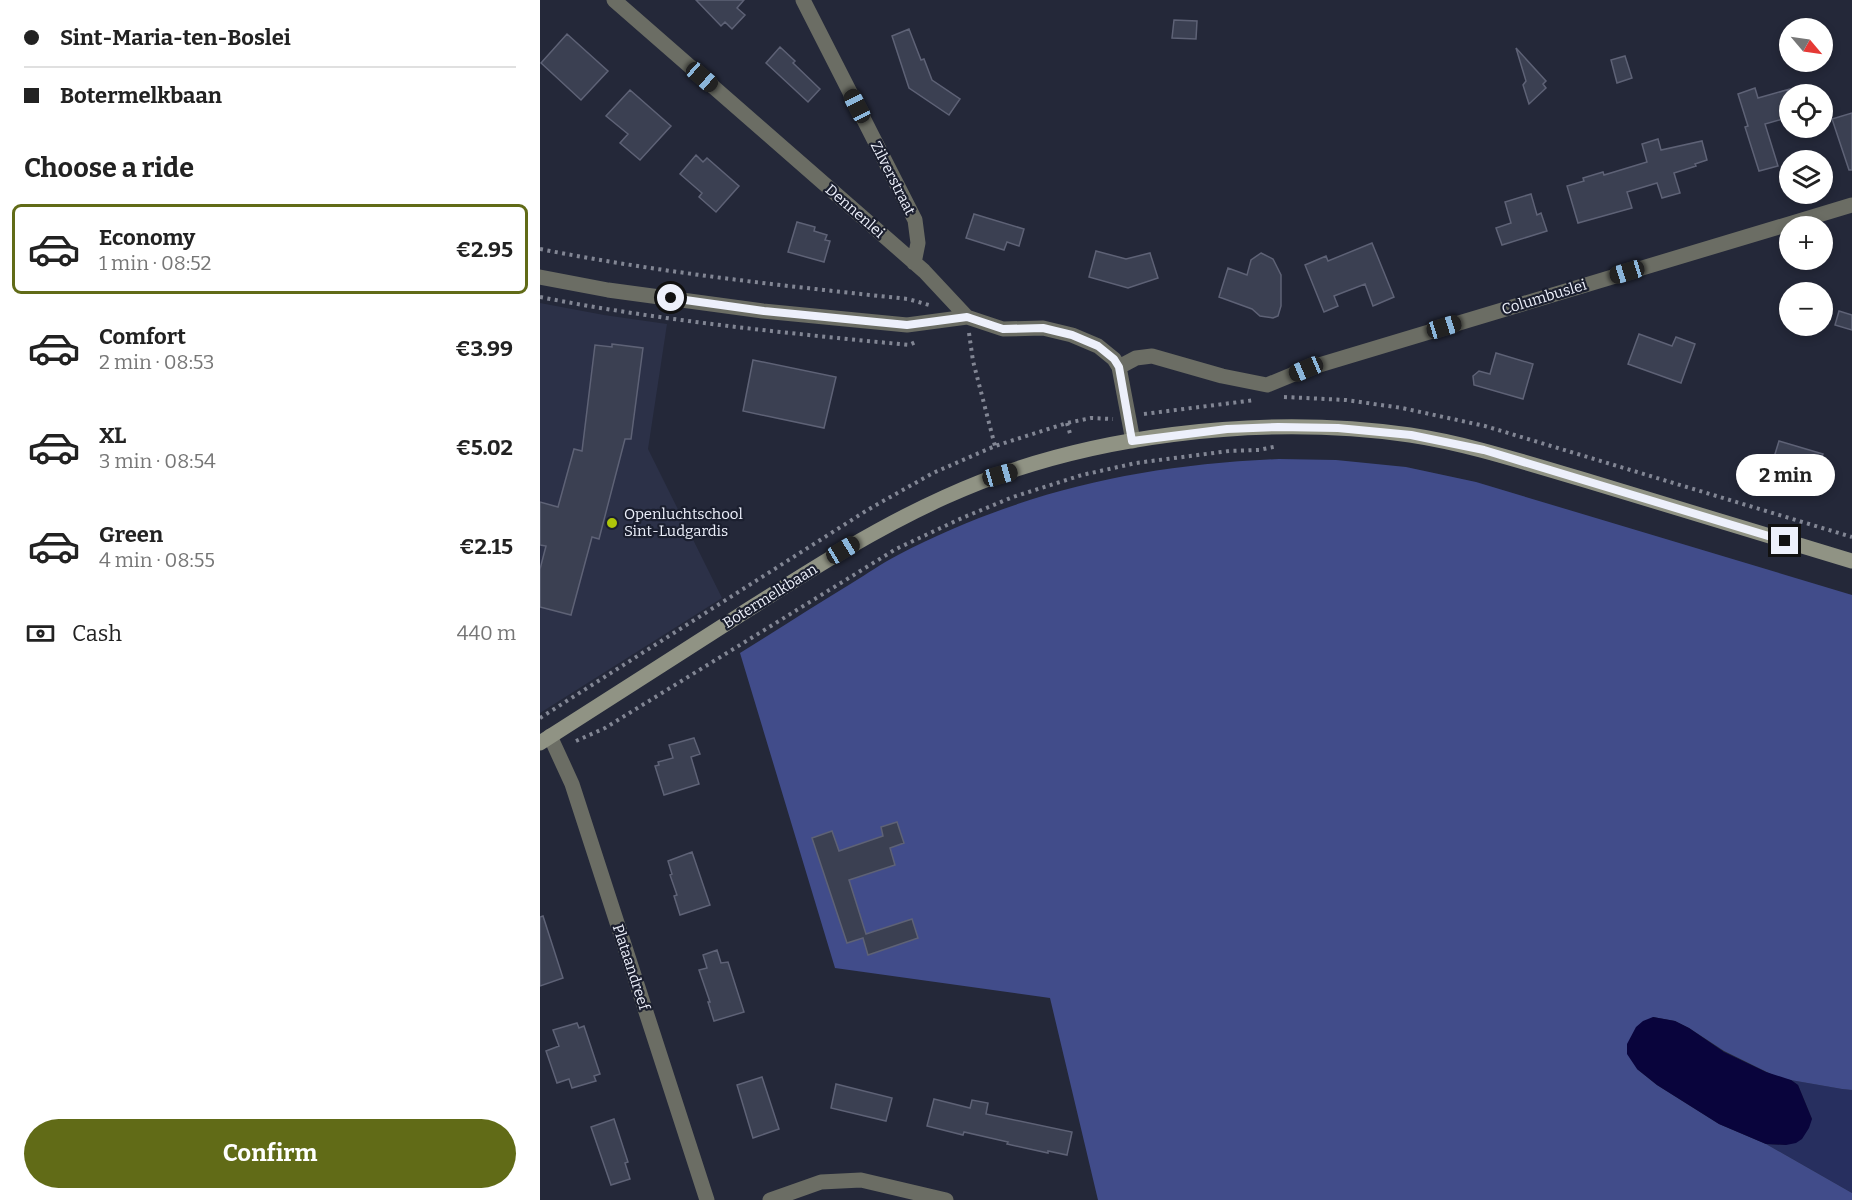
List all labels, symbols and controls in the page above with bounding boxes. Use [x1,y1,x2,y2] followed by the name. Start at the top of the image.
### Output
[1779,18,1833,72] north arrow
[1779,18,1833,336] map controls
[60,24,291,51] text: Sint-Maria-ten-Boslei
[683,58,721,96] car
[60,82,222,109] text: Botermelkbaan
[1779,84,1833,138] button: locate
[841,86,873,126] car
[867,138,920,218] street label: Zilverstraat
[1779,150,1833,204] button: layers
[24,152,194,184] text: Choose a ride
[822,180,889,242] street label: Dennenlei
[1779,216,1833,270] button: +
[27,222,81,276] icon: car
[99,224,195,251] text: Economy
[456,236,513,263] text: €2.95
[99,251,211,275] text: 1 min · 08:52
[1607,258,1647,286] car
[1499,275,1589,318] street label: Columbuslei
[1779,282,1833,336] button: −
[657,284,684,311] route start
[1424,313,1464,341] car
[27,321,81,375] icon: car
[99,323,186,350] text: Comfort
[455,335,513,362] text: €3.99
[99,350,214,374] text: 2 min · 08:53
[1286,354,1326,384] car
[27,420,81,474] icon: car
[99,422,126,449] text: XL
[456,434,513,461] text: €5.02
[99,449,216,473] text: 3 min · 08:54
[1736,454,1834,496] callout: 2 min
[980,461,1020,489] car
[1759,463,1812,487] text: 2 min
[624,505,743,540] place label: Openluchtschool Sint-Ludgardis
[605,516,619,530] marker: Openluchtschool Sint-Ludgardis
[27,519,81,573] icon: car
[99,521,163,548] text: Green
[1771,527,1798,554] route end
[459,533,513,560] text: €2.15
[823,533,863,567] car
[99,548,215,572] text: 4 min · 08:55
[720,560,821,632] street label: Botermelkbaan
[24,617,57,650] icon: cash
[72,620,122,647] text: Cash
[457,621,516,645] text: 440 m
[609,922,654,1014] street label: Plataandreef
[24,1119,516,1188] button: Confirm

